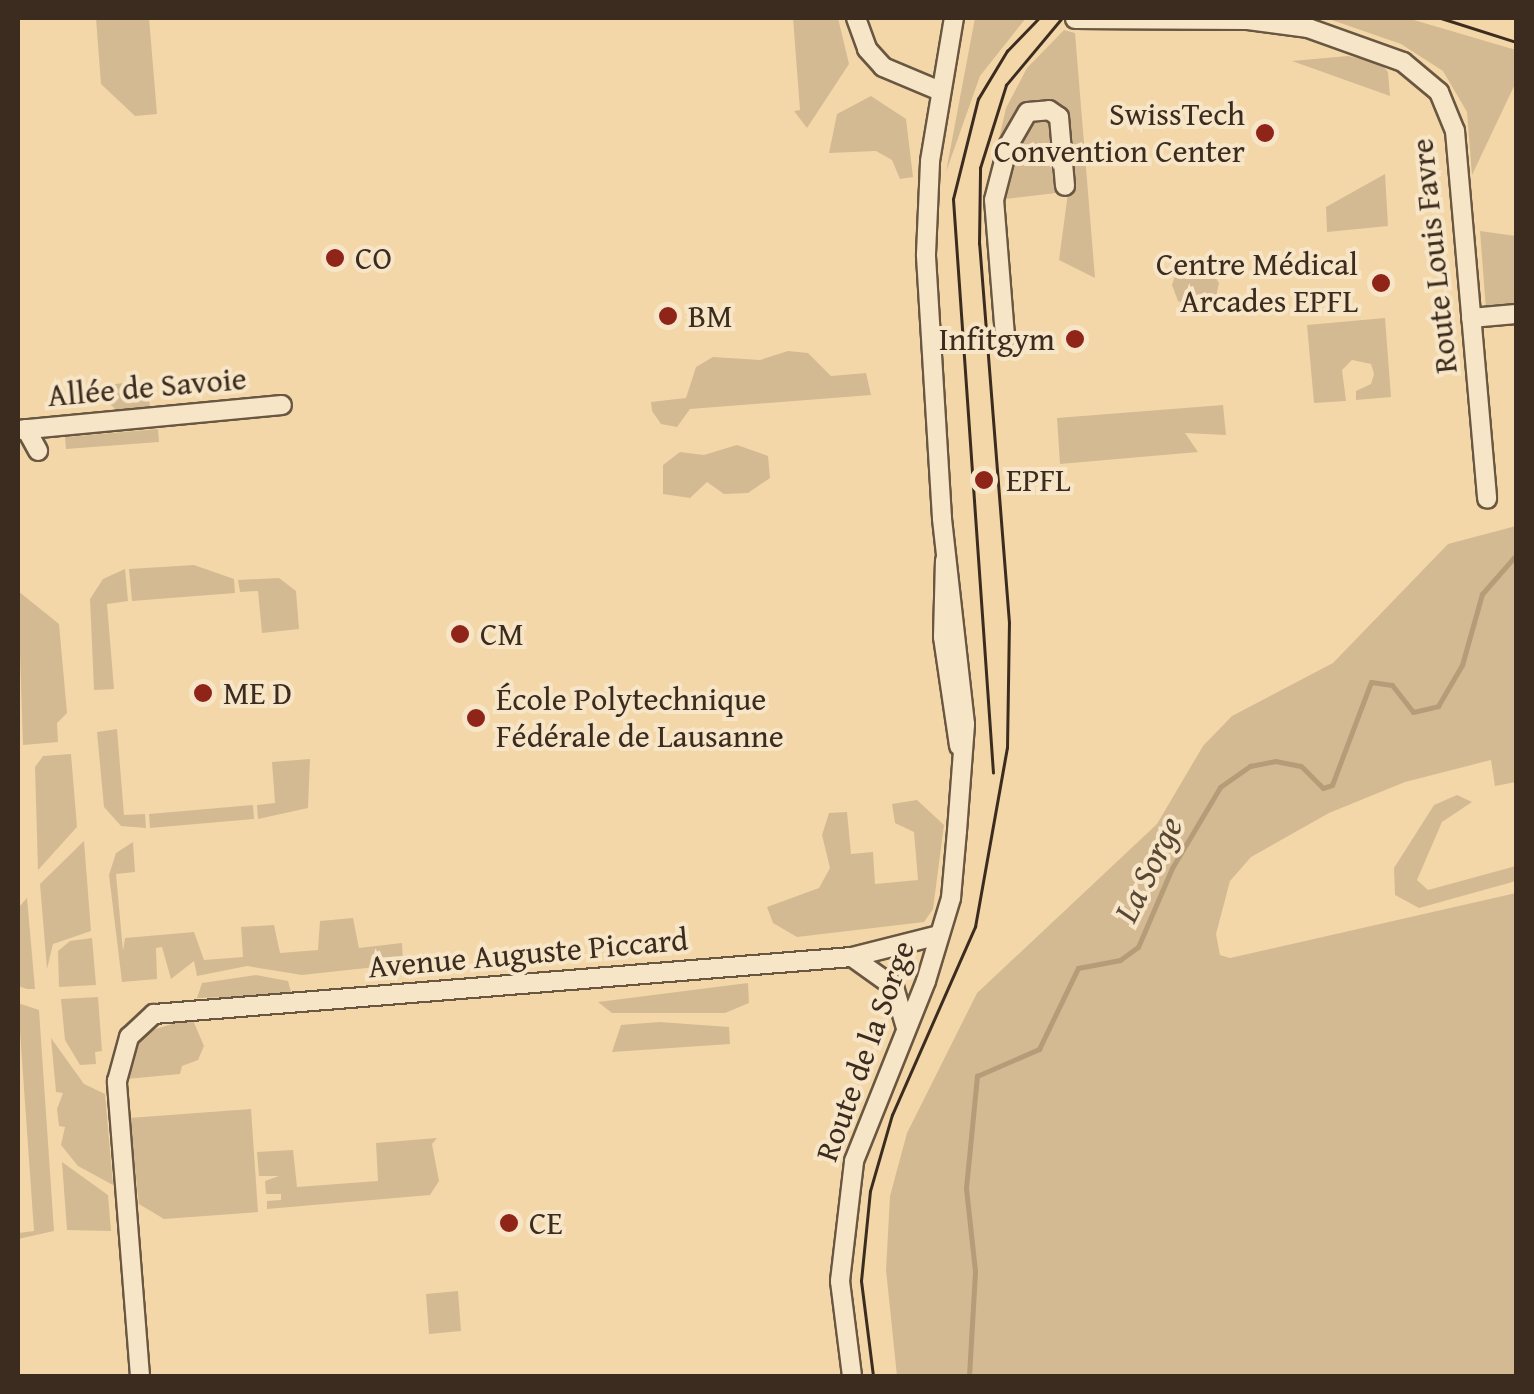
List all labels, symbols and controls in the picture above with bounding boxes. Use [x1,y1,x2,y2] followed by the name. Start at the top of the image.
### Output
[994,96,1245,171] place label: SwissTech Convention Center
[1254,122,1276,144] marker: SwissTech Convention Center
[1403,137,1465,375] street label: Route Louis Favre
[355,239,392,277] place label: CO
[1156,246,1358,321] place label: Centre Médical Arcades EPFL
[324,247,346,269] marker: CO
[1368,270,1394,296] marker: Centre Médical Arcades EPFL
[688,297,732,335] place label: BM
[657,305,679,327] marker: BM
[939,320,1055,358] place label: Infitgym
[1064,328,1086,350] marker: Infitgym
[46,359,248,415] street label: Allée de Savoie
[1006,461,1071,499] place label: EPFL
[971,467,997,493] marker: EPFL
[480,615,524,653] place label: CM
[449,623,471,645] marker: CM
[223,674,292,712] place label: ME D
[496,681,784,756] place label: École Polytechnique Fédérale de Lausanne
[192,682,214,704] marker: ME D
[465,707,487,729] marker: École Polytechnique Fédérale de Lausanne
[1105,809,1191,929] water label: La Sorge
[366,920,690,986] street label: Avenue Auguste Piccard
[807,936,923,1166] street label: Route de la Sorge
[529,1204,563,1242] place label: CE
[498,1212,520,1234] marker: CE

